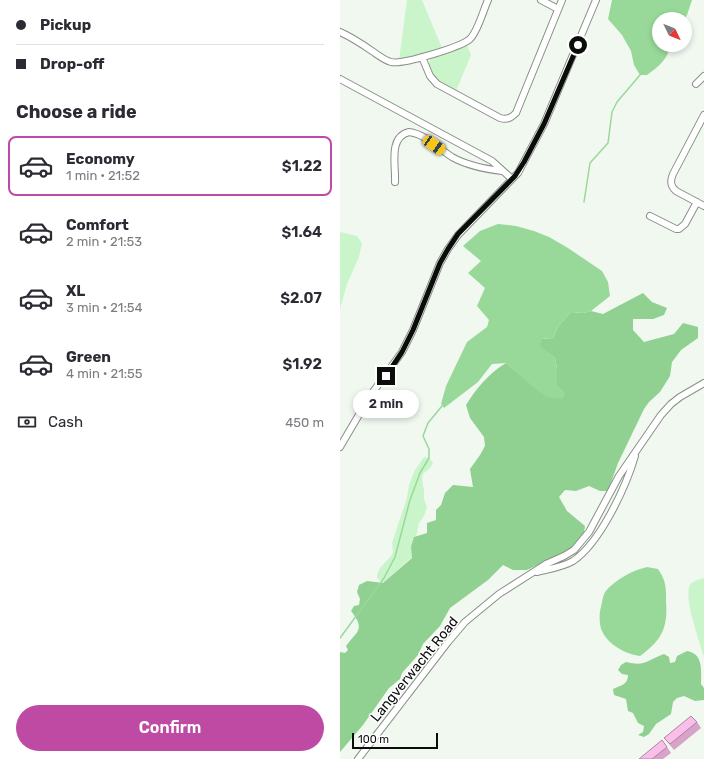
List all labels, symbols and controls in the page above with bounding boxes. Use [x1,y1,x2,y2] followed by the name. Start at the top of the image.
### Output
[652,12,692,52] north arrow
[652,12,692,52] map controls
[40,16,91,34] text: Pickup
[569,36,587,54] route start
[40,55,104,73] text: Drop-off
[16,101,137,123] text: Choose a ride
[421,133,447,157] car
[18,148,54,184] icon: car
[66,150,135,168] text: Economy
[282,157,322,175] text: $1.22
[66,168,140,183] text: 1 min · 21:52
[18,214,54,250] icon: car
[66,216,129,234] text: Comfort
[281,223,322,241] text: $1.64
[66,234,142,249] text: 2 min · 21:53
[18,280,54,316] icon: car
[66,282,85,300] text: XL
[280,289,322,307] text: $2.07
[66,300,143,315] text: 3 min · 21:54
[18,346,54,382] icon: car
[66,348,111,366] text: Green
[283,355,322,373] text: $1.92
[66,366,142,381] text: 4 min · 21:55
[377,367,395,385] route end
[353,390,419,418] callout: 2 min
[369,396,403,411] text: 2 min
[16,411,38,433] icon: cash
[48,413,83,431] text: Cash
[285,415,324,430] text: 450 m
[367,613,462,725] street label: Langverwacht Road
[16,705,324,751] button: Confirm
[352,731,438,750] scale bar
[358,733,389,746] text: 100 m

